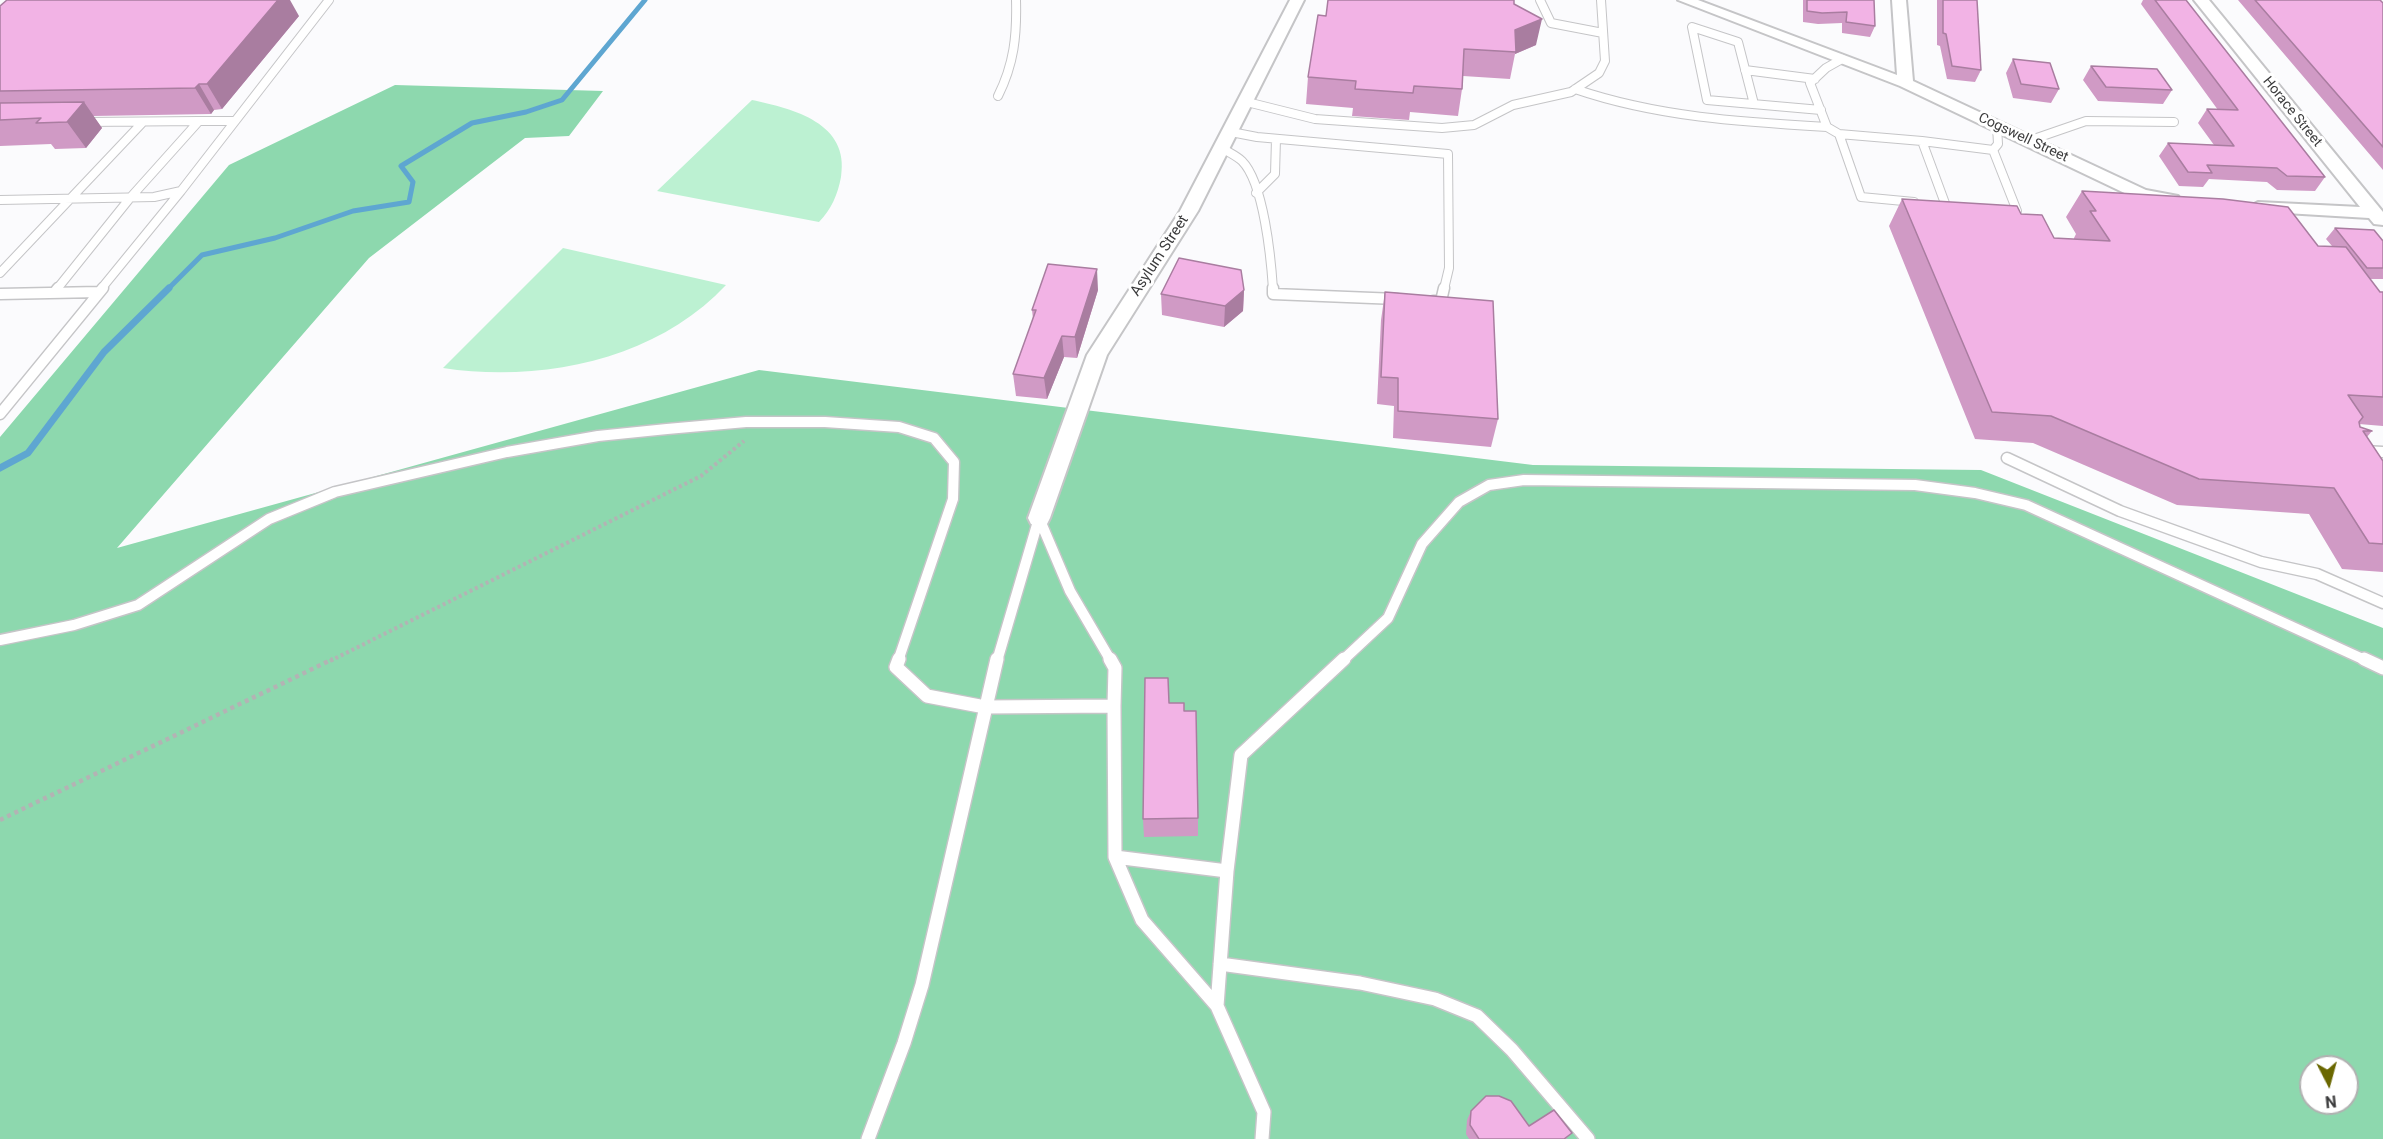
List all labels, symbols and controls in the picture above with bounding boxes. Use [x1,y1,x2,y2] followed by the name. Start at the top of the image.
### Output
[2259,74,2325,150] street label: Horace Street
[1975,110,2071,166] street label: Cogswell Street
[1127,212,1193,300] street label: Asylum Street
[2299,1055,2359,1115] north arrow
[2324,1091,2337,1111] text: N

